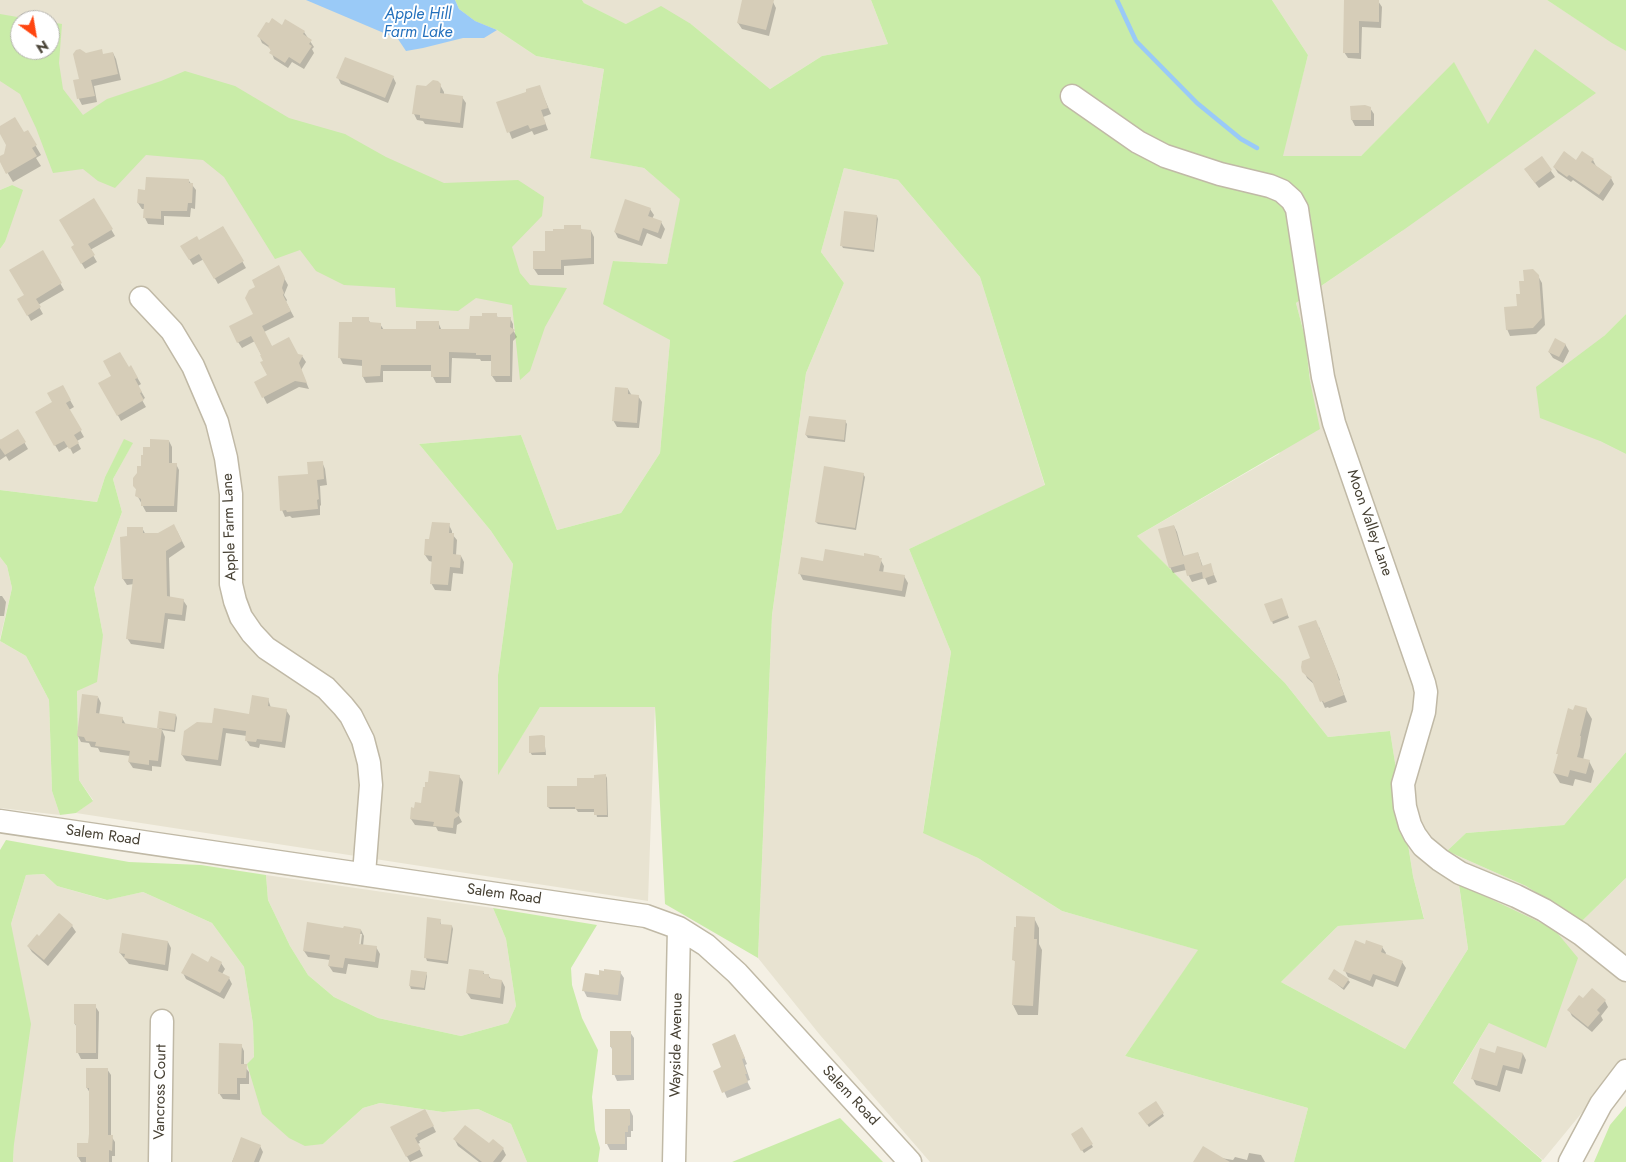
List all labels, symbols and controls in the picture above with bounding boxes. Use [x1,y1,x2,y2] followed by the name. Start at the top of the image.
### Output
[384,5,452,43] water label: Apple Hill Farm Lake
[10,10,60,60] north arrow
[32,35,52,58] text: N
[1342,467,1396,579] street label: Moon Valley Lane
[219,473,241,581] street label: Apple Farm Lane
[65,822,141,850] street label: Salem Road
[466,881,542,909] street label: Salem Road
[667,993,687,1097] street label: Wayside Avenue
[151,1044,171,1140] street label: Vancross Court
[818,1062,882,1130] street label: Salem Road

